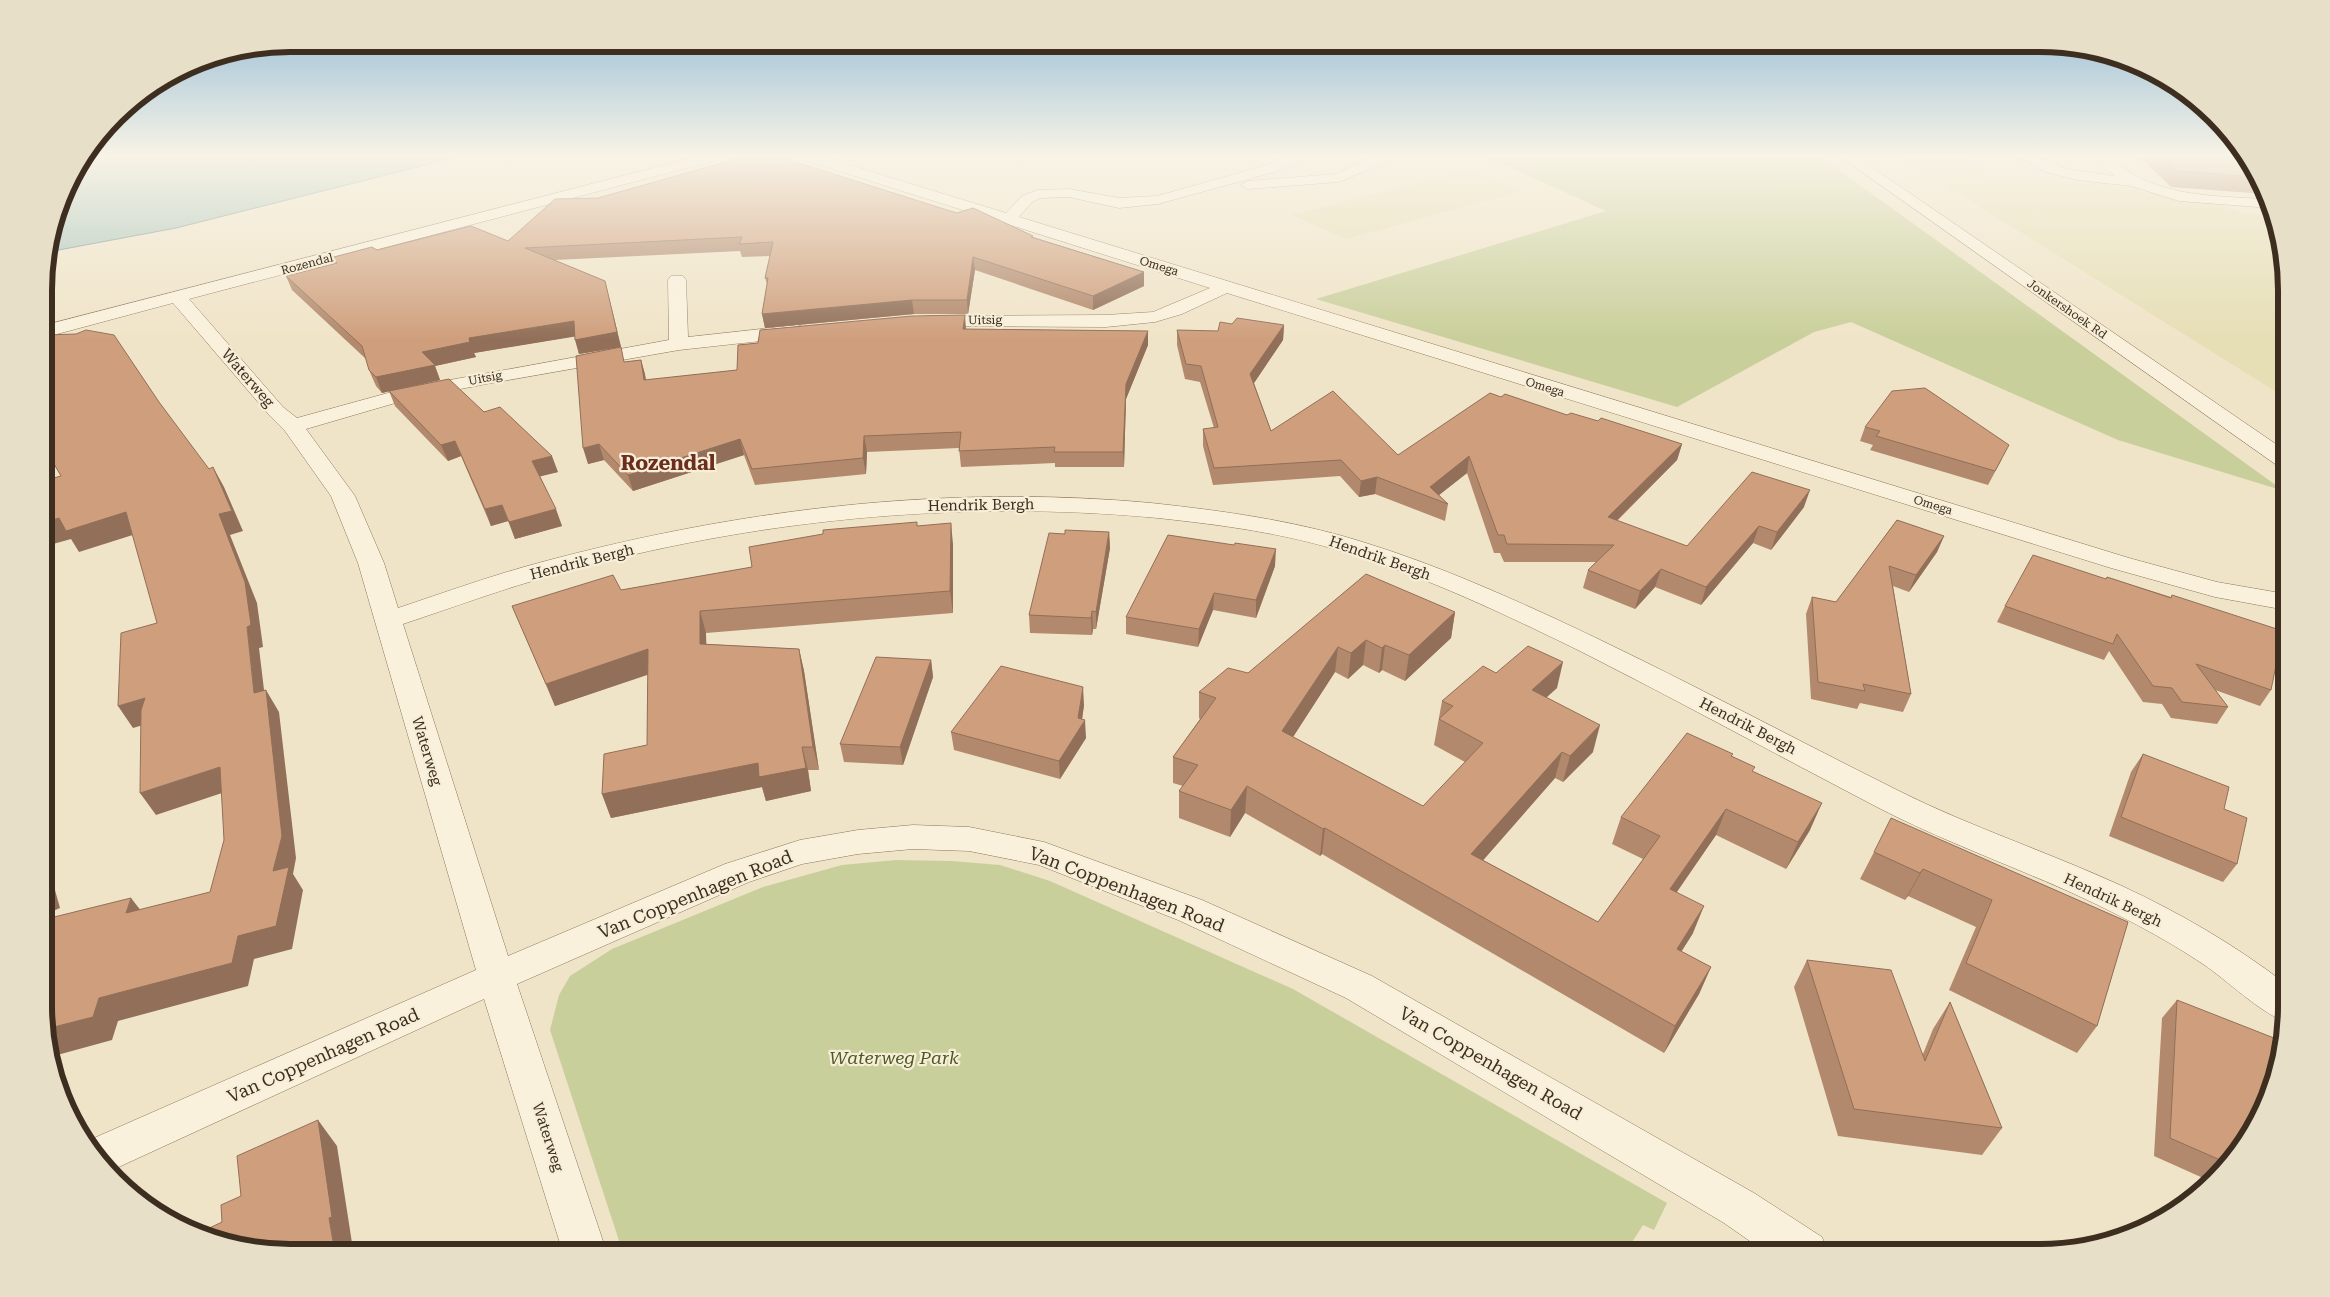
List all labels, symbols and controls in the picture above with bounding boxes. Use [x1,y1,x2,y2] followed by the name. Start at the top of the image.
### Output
[279,250,335,278] street label: Rozendal
[1138,253,1181,279] street label: Omega
[2024,276,2110,342] street label: Jonkershoek Rd
[968,313,1002,327] street label: Uitsig
[218,345,279,411] street label: Waterweg
[467,368,503,388] street label: Uitsig
[1524,374,1567,400] street label: Omega
[621,451,716,475] district label: Rozendal
[1912,492,1955,518] street label: Omega
[928,495,1035,515] street label: Hendrik Bergh
[1327,532,1434,584] street label: Hendrik Bergh
[528,540,636,584] street label: Hendrik Bergh
[1696,694,1800,758] street label: Hendrik Bergh
[408,714,446,788] street label: Waterweg
[1026,842,1228,936] street label: Van Coppenhagen Road
[595,845,796,943] street label: Van Coppenhagen Road
[2061,869,2165,931] street label: Hendrik Bergh
[1396,1002,1587,1124] street label: Van Coppenhagen Road
[224,1003,423,1107] street label: Van Coppenhagen Road
[829,1047,959,1068] park label: Waterweg Park
[528,1100,568,1174] street label: Waterweg

